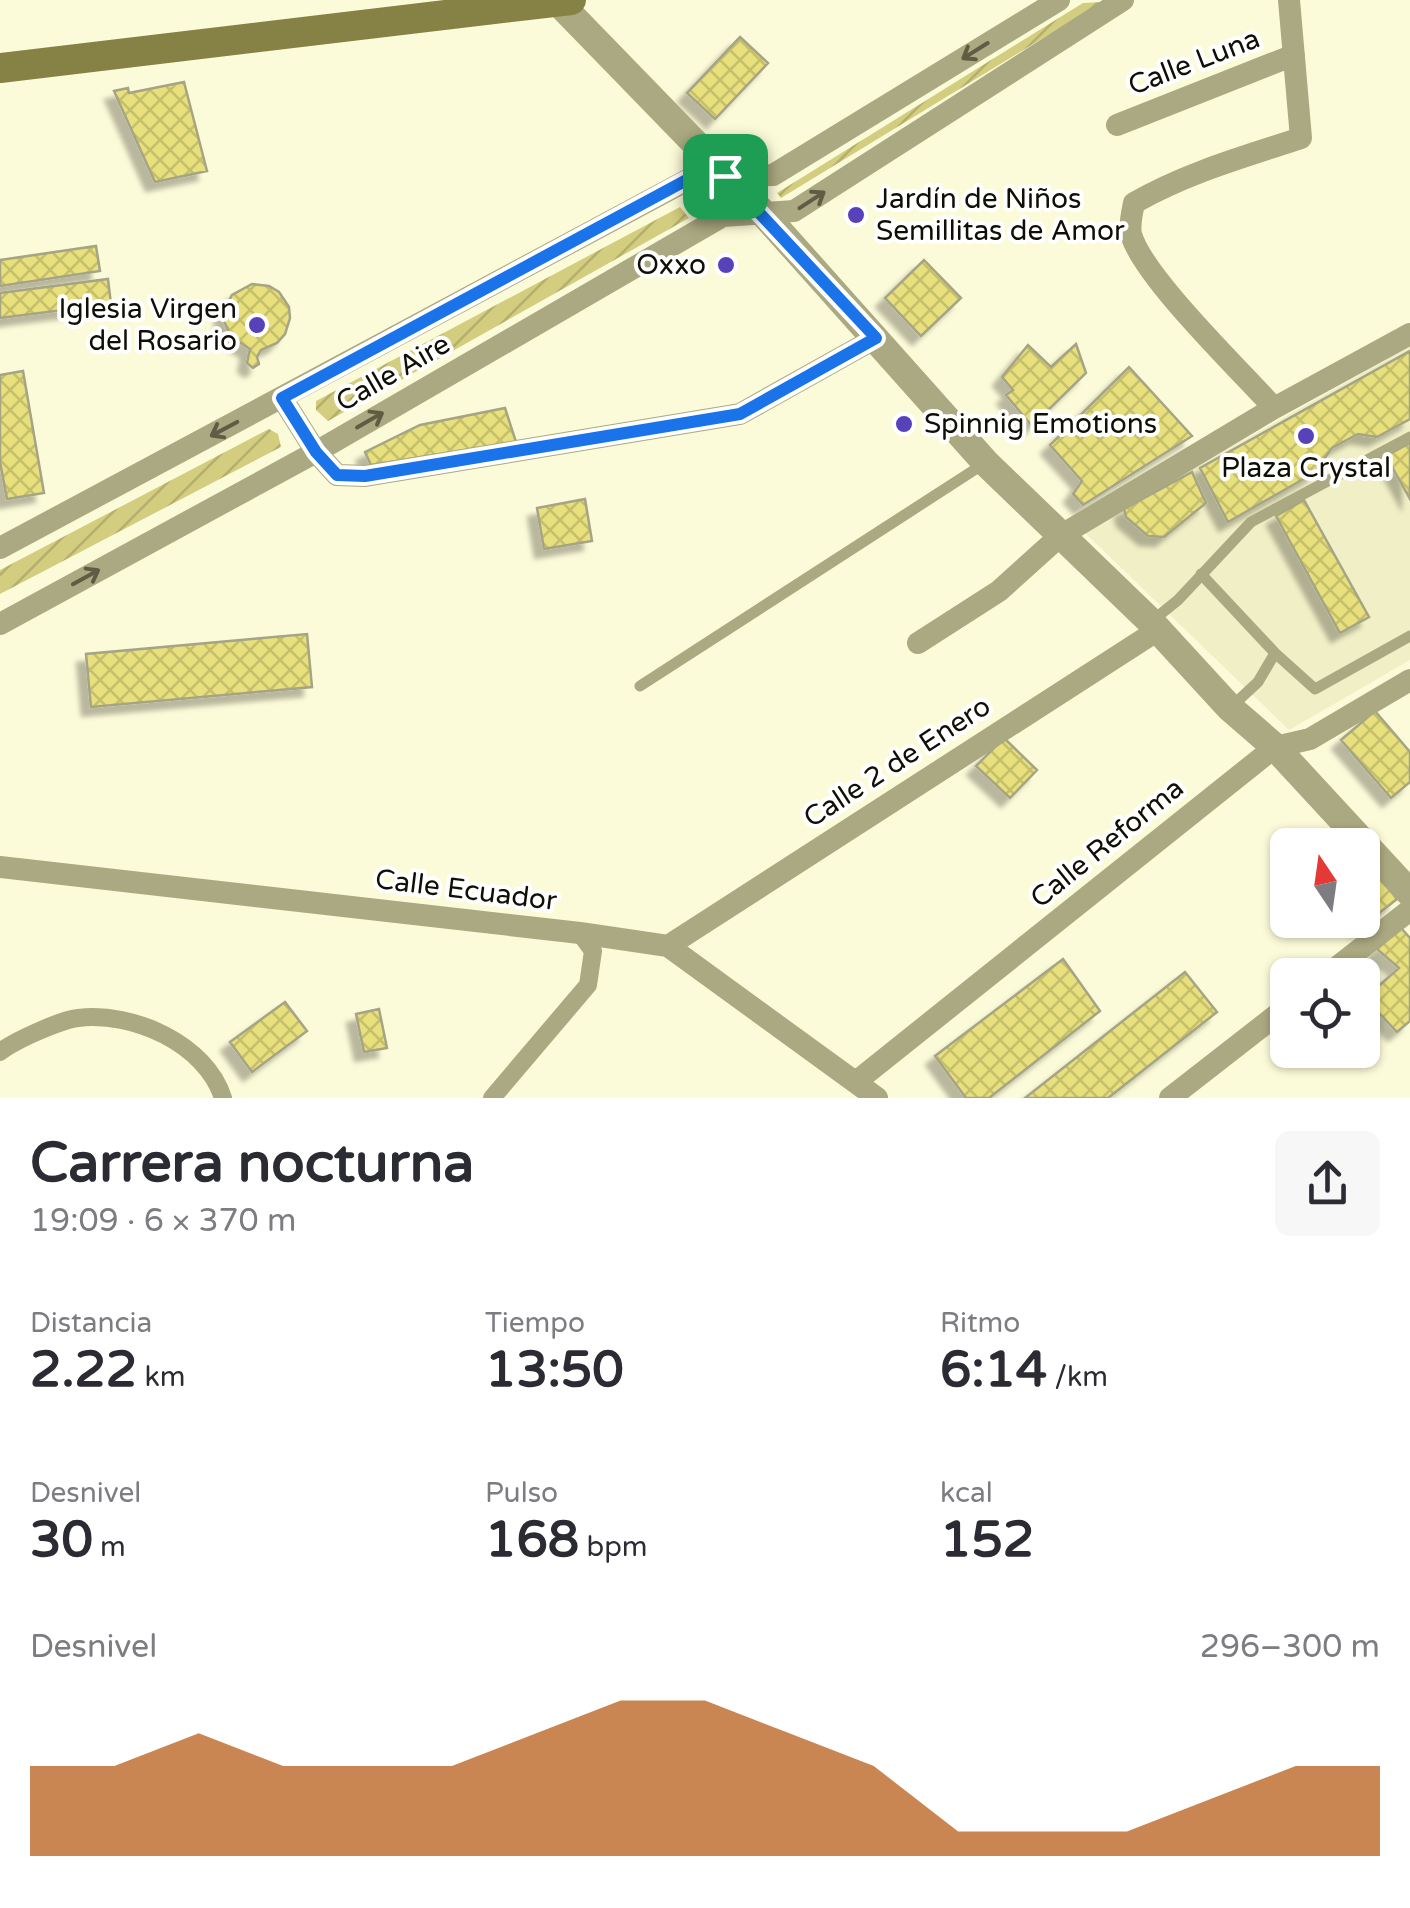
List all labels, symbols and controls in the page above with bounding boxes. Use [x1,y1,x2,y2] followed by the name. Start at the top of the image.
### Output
[1123,21,1265,103] street label: Calle Luna
[962,41,990,61] one-way arrow
[683,134,768,219] pin
[698,149,753,204] icon: arrive
[876,182,1125,248] place label: Jardín de Niños Semillitas de Amor
[797,189,825,210] one-way arrow
[845,204,867,226] marker: Jardín de Niños Semillitas de Amor
[636,248,706,282] place label: Oxxo
[715,254,737,276] marker: Oxxo
[58,292,237,358] place label: Iglesia Virgen del Rosario
[246,314,268,336] marker: Iglesia Virgen del Rosario
[330,327,456,419] street label: Calle Aire
[924,407,1157,441] place label: Spinnig Emotions
[355,410,384,430] one-way arrow
[893,413,915,435] marker: Spinnig Emotions
[209,419,239,439] one-way arrow
[1295,425,1317,447] marker: Plaza Crystal
[1221,451,1391,485] place label: Plaza Crystal
[70,567,100,587] one-way arrow
[797,689,997,835] street label: Calle 2 de Enero
[1024,771,1190,915] street label: Calle Reforma
[1270,828,1380,938] north arrow
[1270,828,1380,1068] map controls
[373,862,559,918] street label: Calle Ecuador
[1270,958,1380,1068] button: locate
[30,1131,474,1197] text: Carrera nocturna
[1275,1131,1380,1236] button: share
[30,1202,296,1240] text: 19:09 · 6 × 370 m
[30,1306,152,1340] text: Distancia
[485,1306,585,1340] text: Tiempo
[940,1306,1020,1340] text: Ritmo
[30,1340,137,1400] text: 2.22
[485,1340,624,1400] text: 13:50
[940,1340,1047,1400] text: 6:14
[137,1360,185,1394] text: km
[1047,1360,1108,1394] text: /km
[30,1476,141,1510] text: Desnivel
[485,1476,558,1510] text: Pulso
[940,1476,993,1510] text: kcal
[30,1510,93,1570] text: 30
[485,1510,579,1570] text: 168
[940,1510,1034,1570] text: 152
[93,1530,126,1564] text: m
[579,1530,648,1564] text: bpm
[30,1628,157,1666] text: Desnivel
[1200,1628,1380,1666] text: 296–300 m

